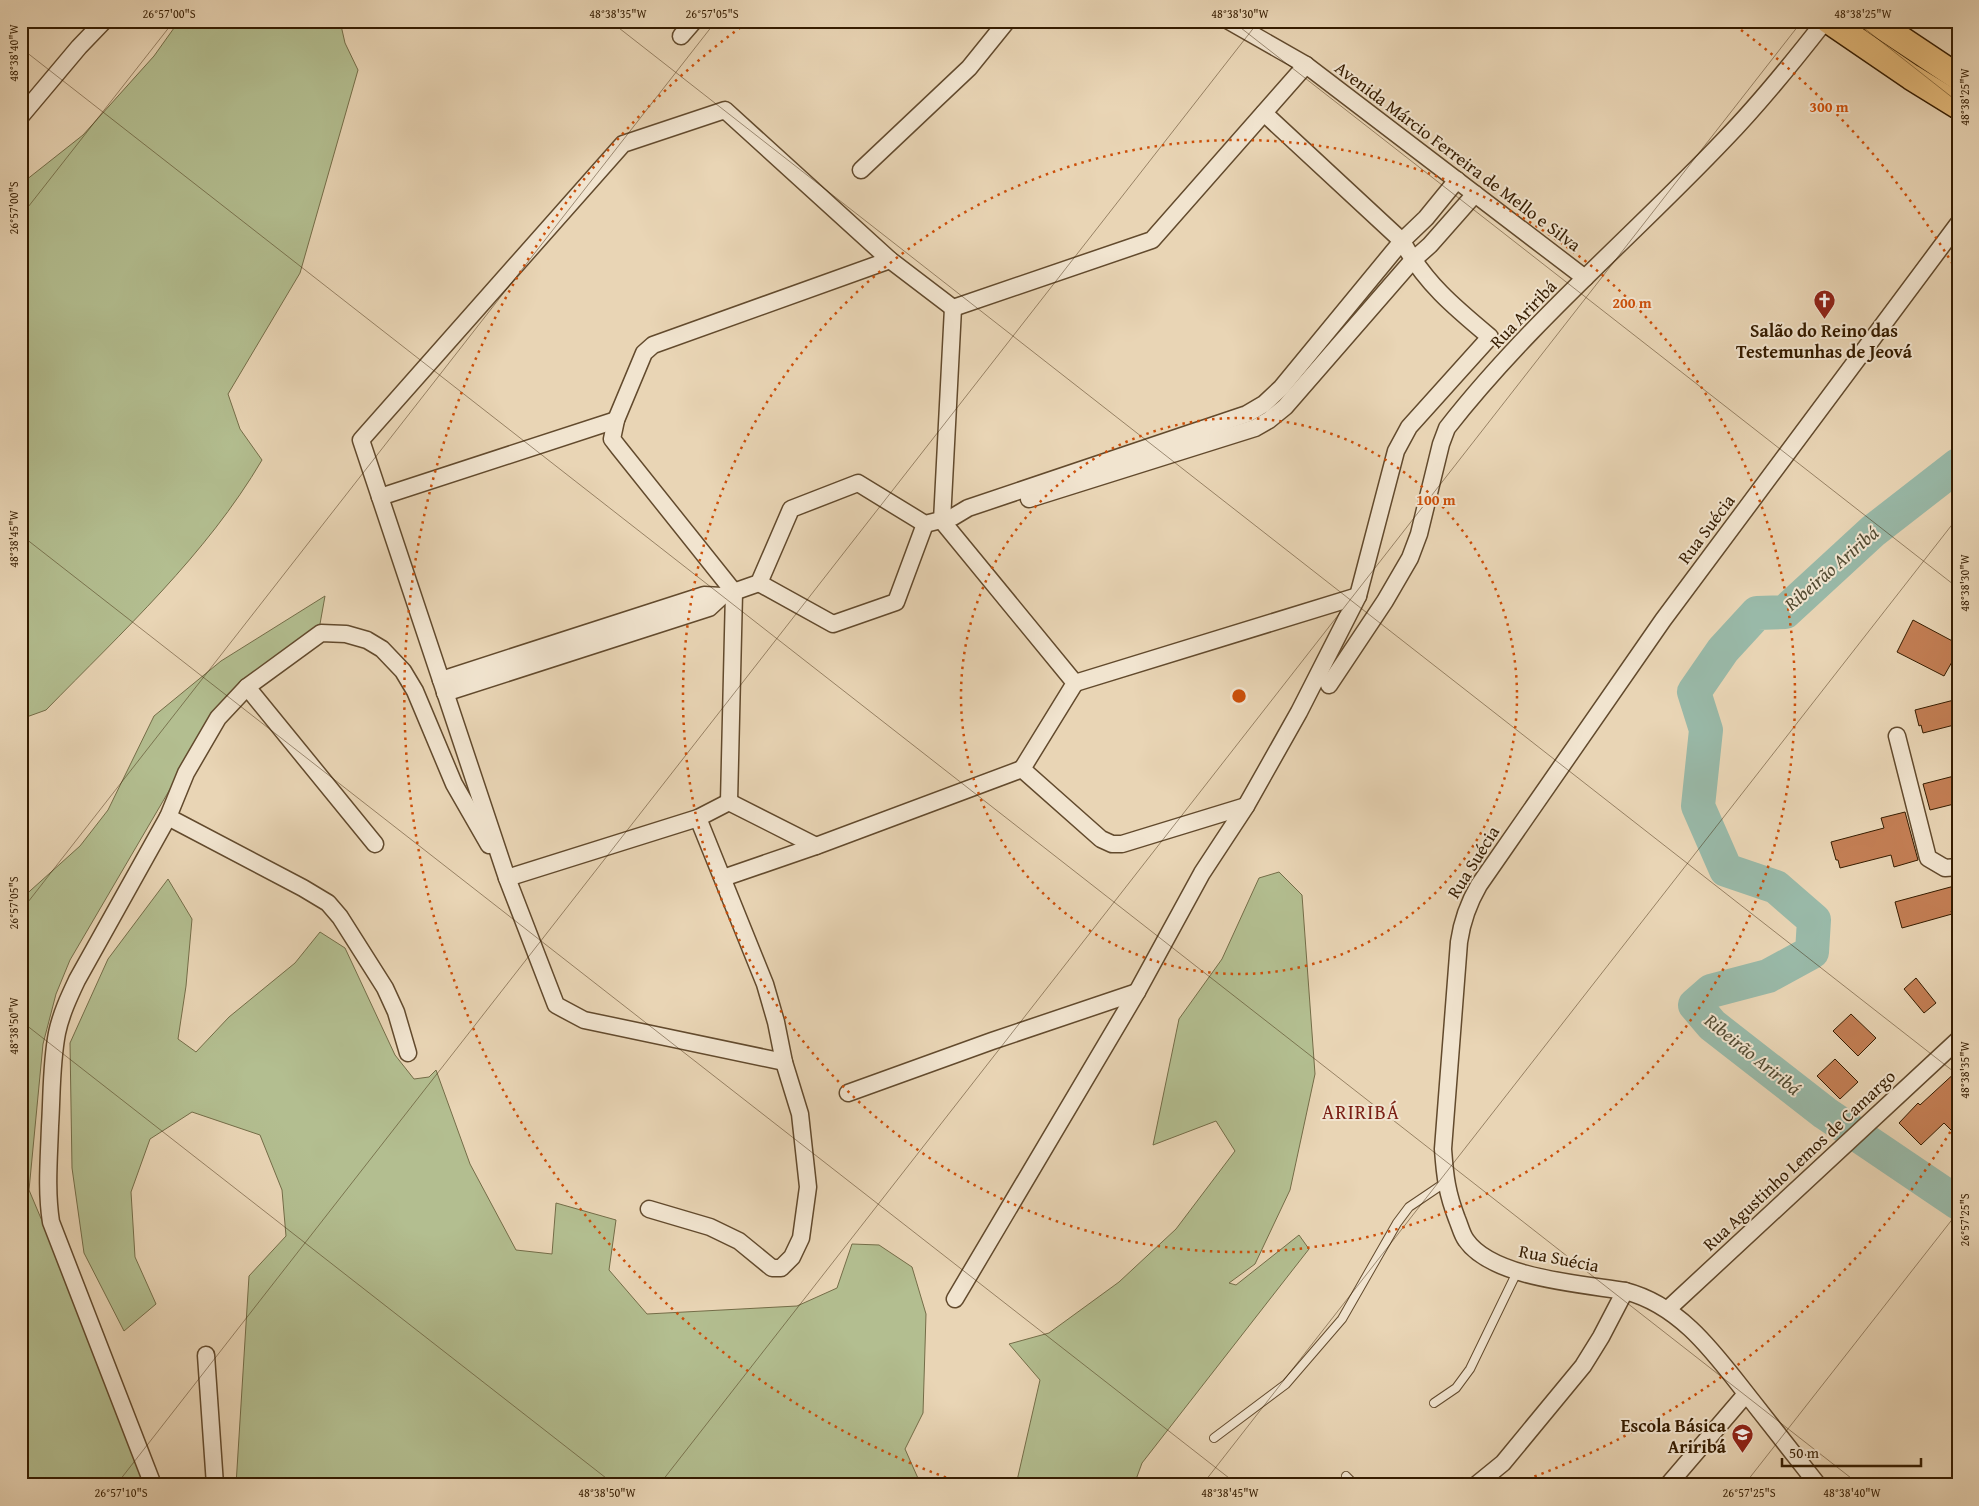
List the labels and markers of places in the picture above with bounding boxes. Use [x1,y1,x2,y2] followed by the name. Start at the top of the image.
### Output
[1812,288,1836,319] church icon: Salão do Reino das Testemunhas de Jeová
[1736,317,1913,365] place label: Salão do Reino das Testemunhas de Jeová
[1230,687,1248,705] centre of rings
[1621,1412,1727,1460] place label: Escola Básica Ariribá
[1730,1423,1754,1454] school or university icon: Escola Básica Ariribá

